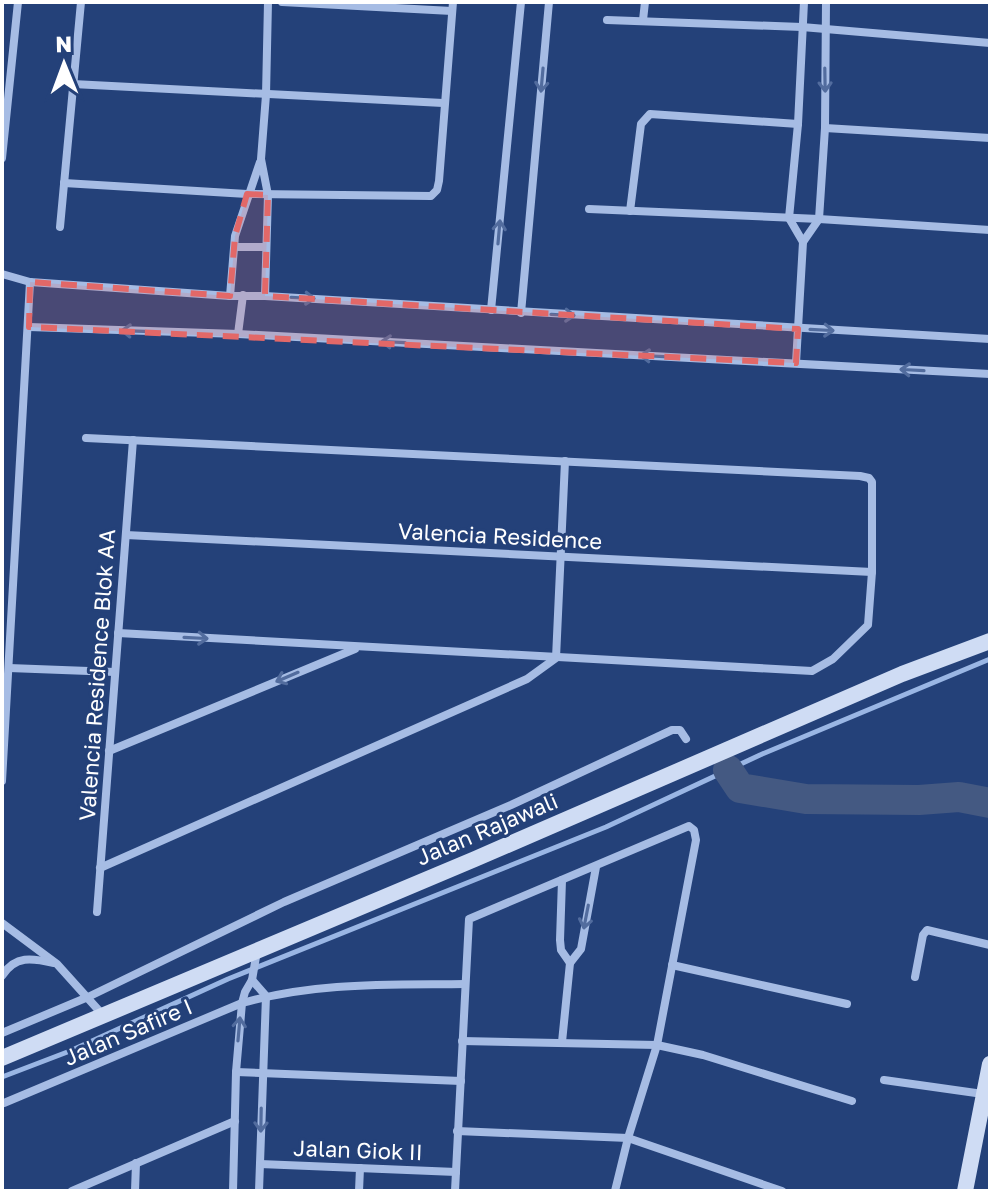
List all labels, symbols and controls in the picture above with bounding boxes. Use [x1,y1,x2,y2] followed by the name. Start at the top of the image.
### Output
[24,24,104,104] north arrow
[55,30,72,57] text: N
[535,66,550,93] one-way arrow
[817,66,833,93] one-way arrow
[491,219,506,246] one-way arrow
[289,291,316,306] one-way arrow
[549,308,576,323] one-way arrow
[120,323,147,338] one-way arrow
[808,323,835,338] one-way arrow
[380,335,407,350] one-way arrow
[640,348,666,363] one-way arrow
[899,362,926,377] one-way arrow
[397,517,603,554] street label: Valencia Residence
[73,528,120,822] street label: Valencia Residence Blok AA
[182,631,209,646] one-way arrow
[275,671,300,685] one-way arrow
[412,787,562,871] street label: Jalan Rajawali
[578,903,593,929] one-way arrow
[59,992,196,1071] street label: Jalan Safire I
[232,1016,247,1043] one-way arrow
[253,1106,268,1133] one-way arrow
[293,1134,423,1165] street label: Jalan Giok II

